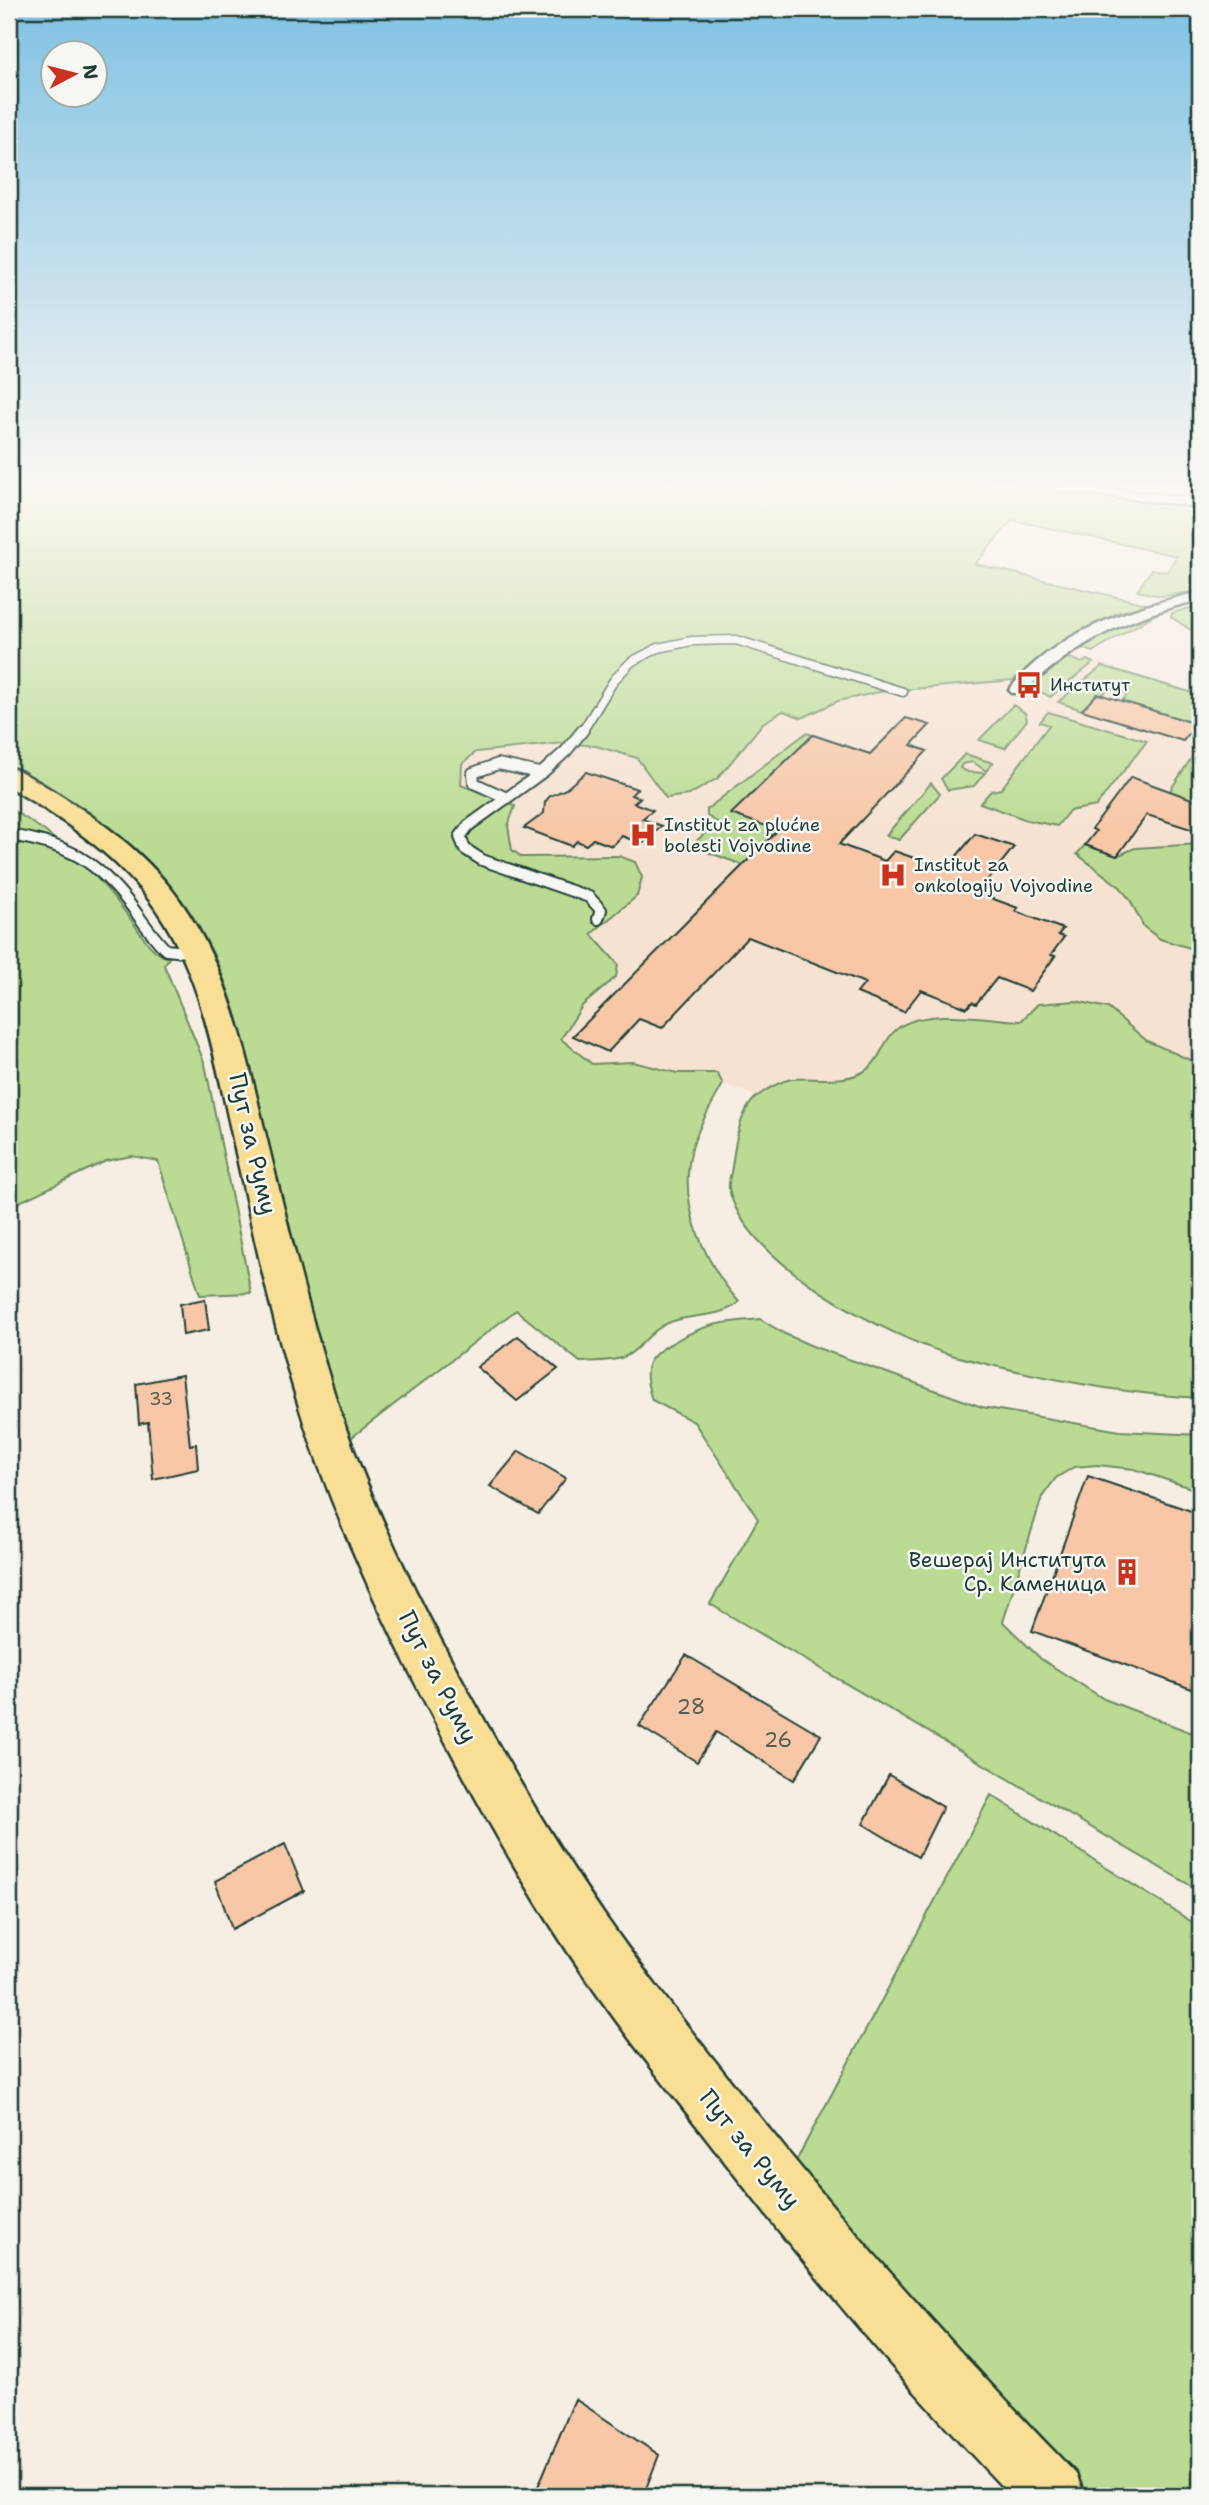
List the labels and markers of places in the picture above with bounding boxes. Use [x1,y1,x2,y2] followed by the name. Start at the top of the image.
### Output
[1014,670,1044,700] bus stop icon: Институт
[1050,673,1131,697] place label: Институт
[664,813,820,858] place label: Institut za plućne bolesti Vojvodine
[628,820,658,850] hospital icon: Institut za plućne bolesti Vojvodine
[914,853,1093,898] place label: Institut za onkologiju Vojvodine
[878,860,908,890] hospital icon: Institut za onkologiju Vojvodine
[909,1546,1106,1598] place label: Вешерај Института Ср. Каменица
[1112,1557,1142,1587] building icon: Вешерај Института Ср. Каменица

